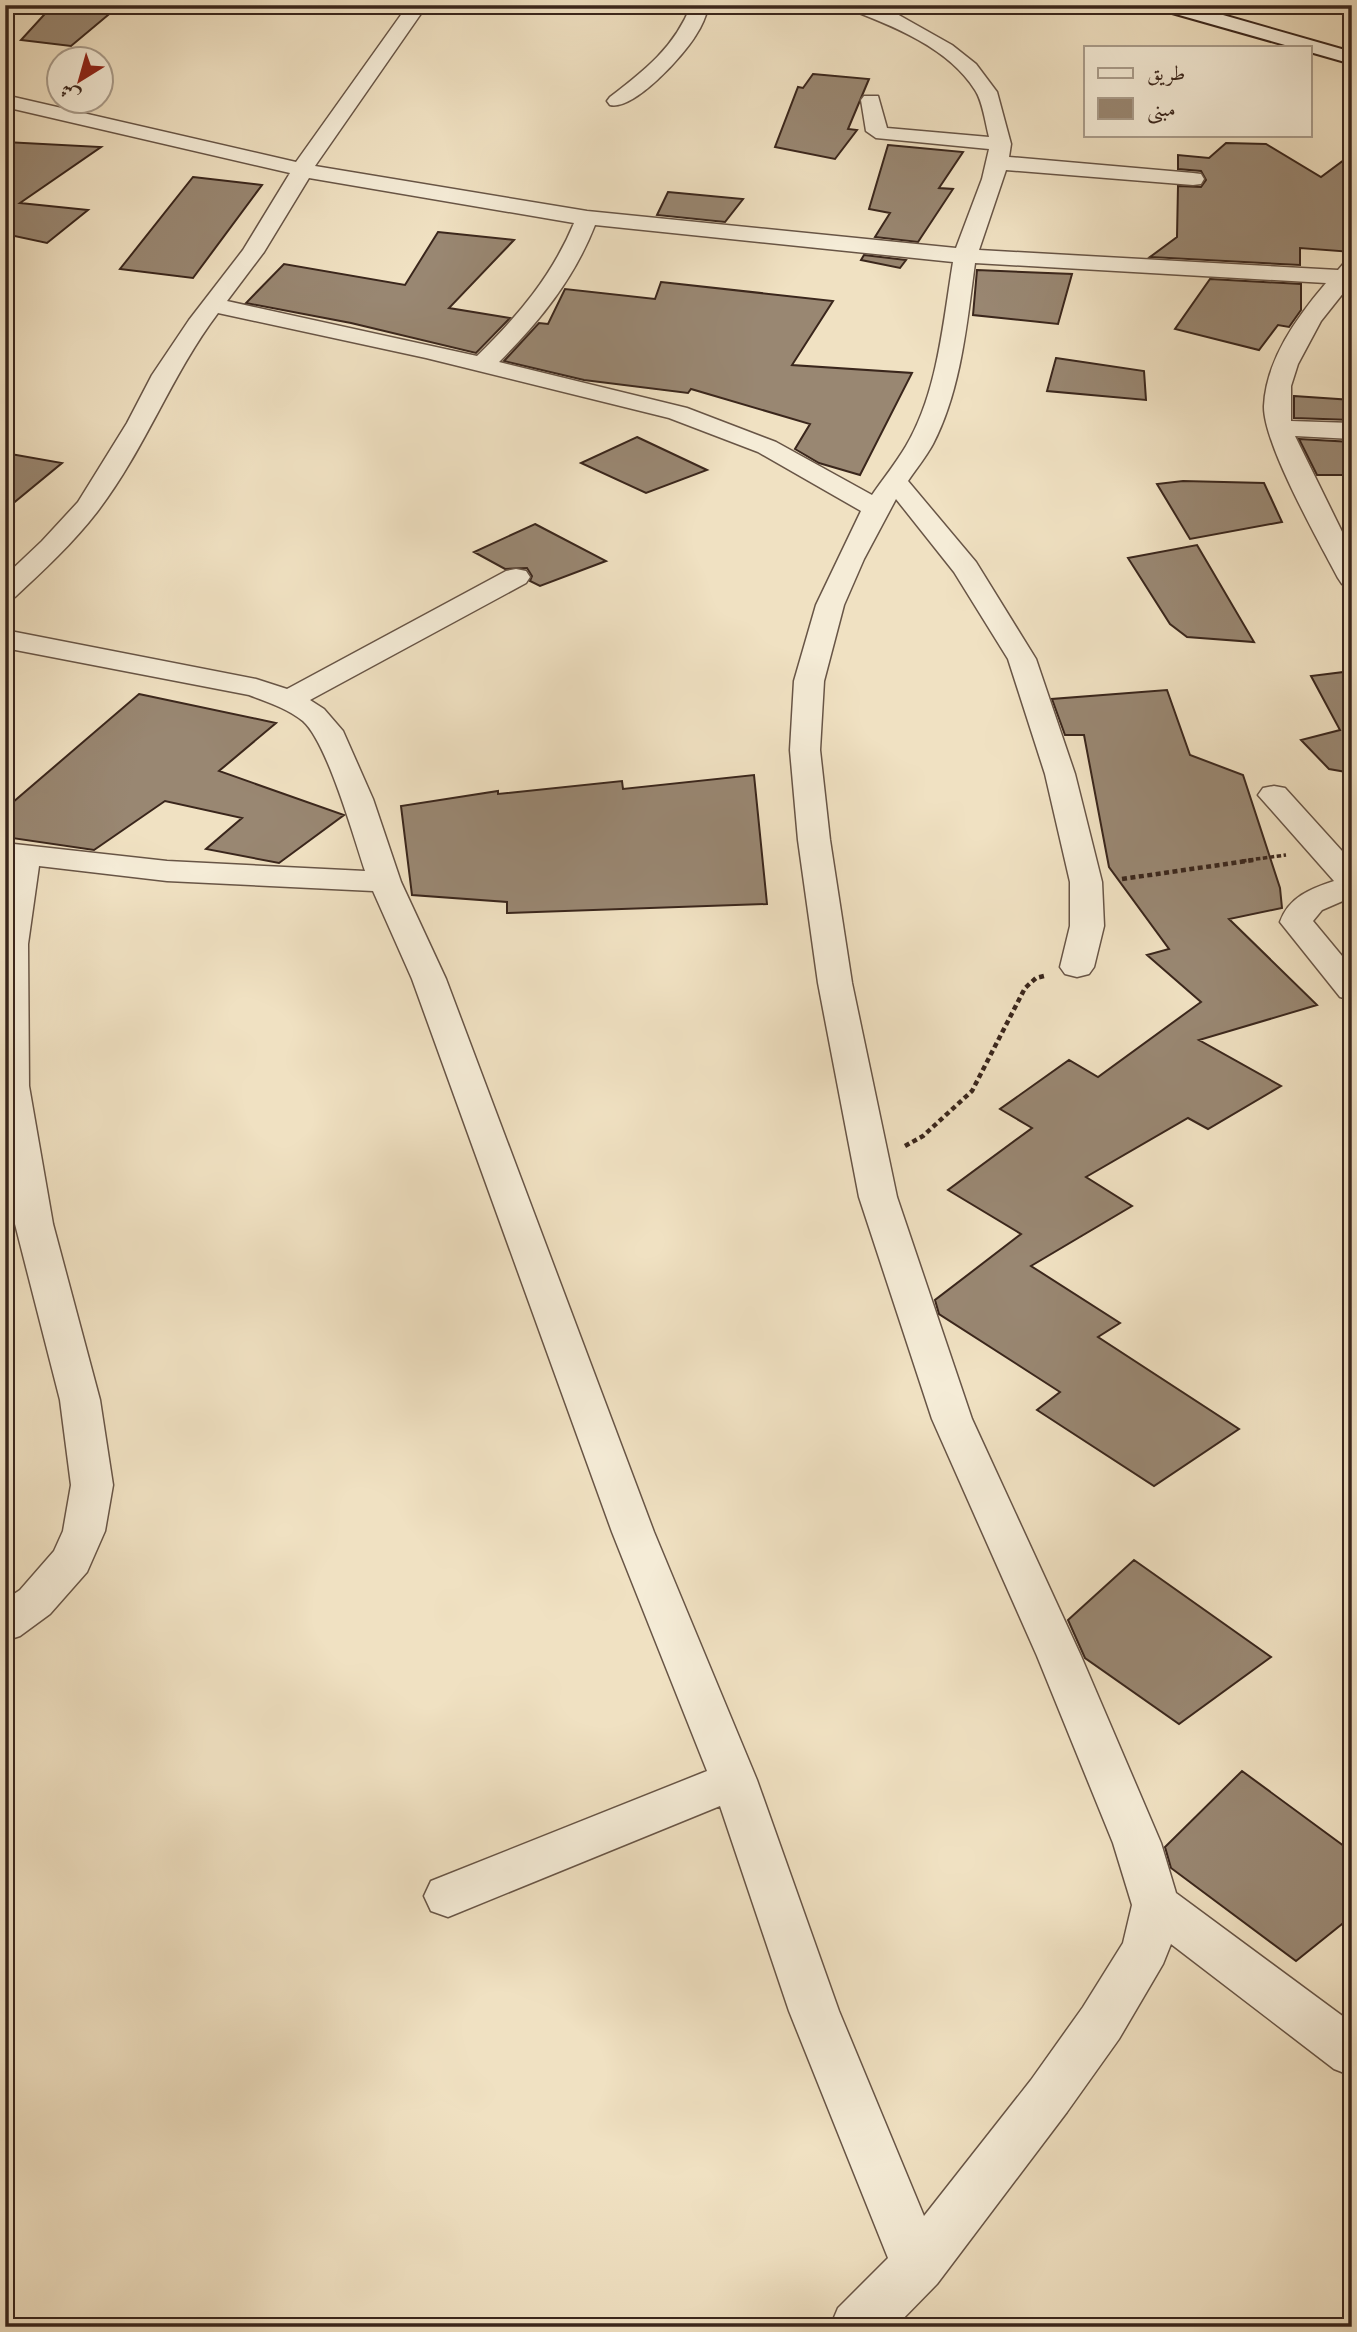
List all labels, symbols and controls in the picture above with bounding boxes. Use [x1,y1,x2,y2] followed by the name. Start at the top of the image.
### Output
[46,46,116,116] north arrow
[1084,46,1312,136] legend
[1147,64,1185,86] text: طريق
[58,78,85,105] text: ش
[1147,100,1176,124] text: مبنى

